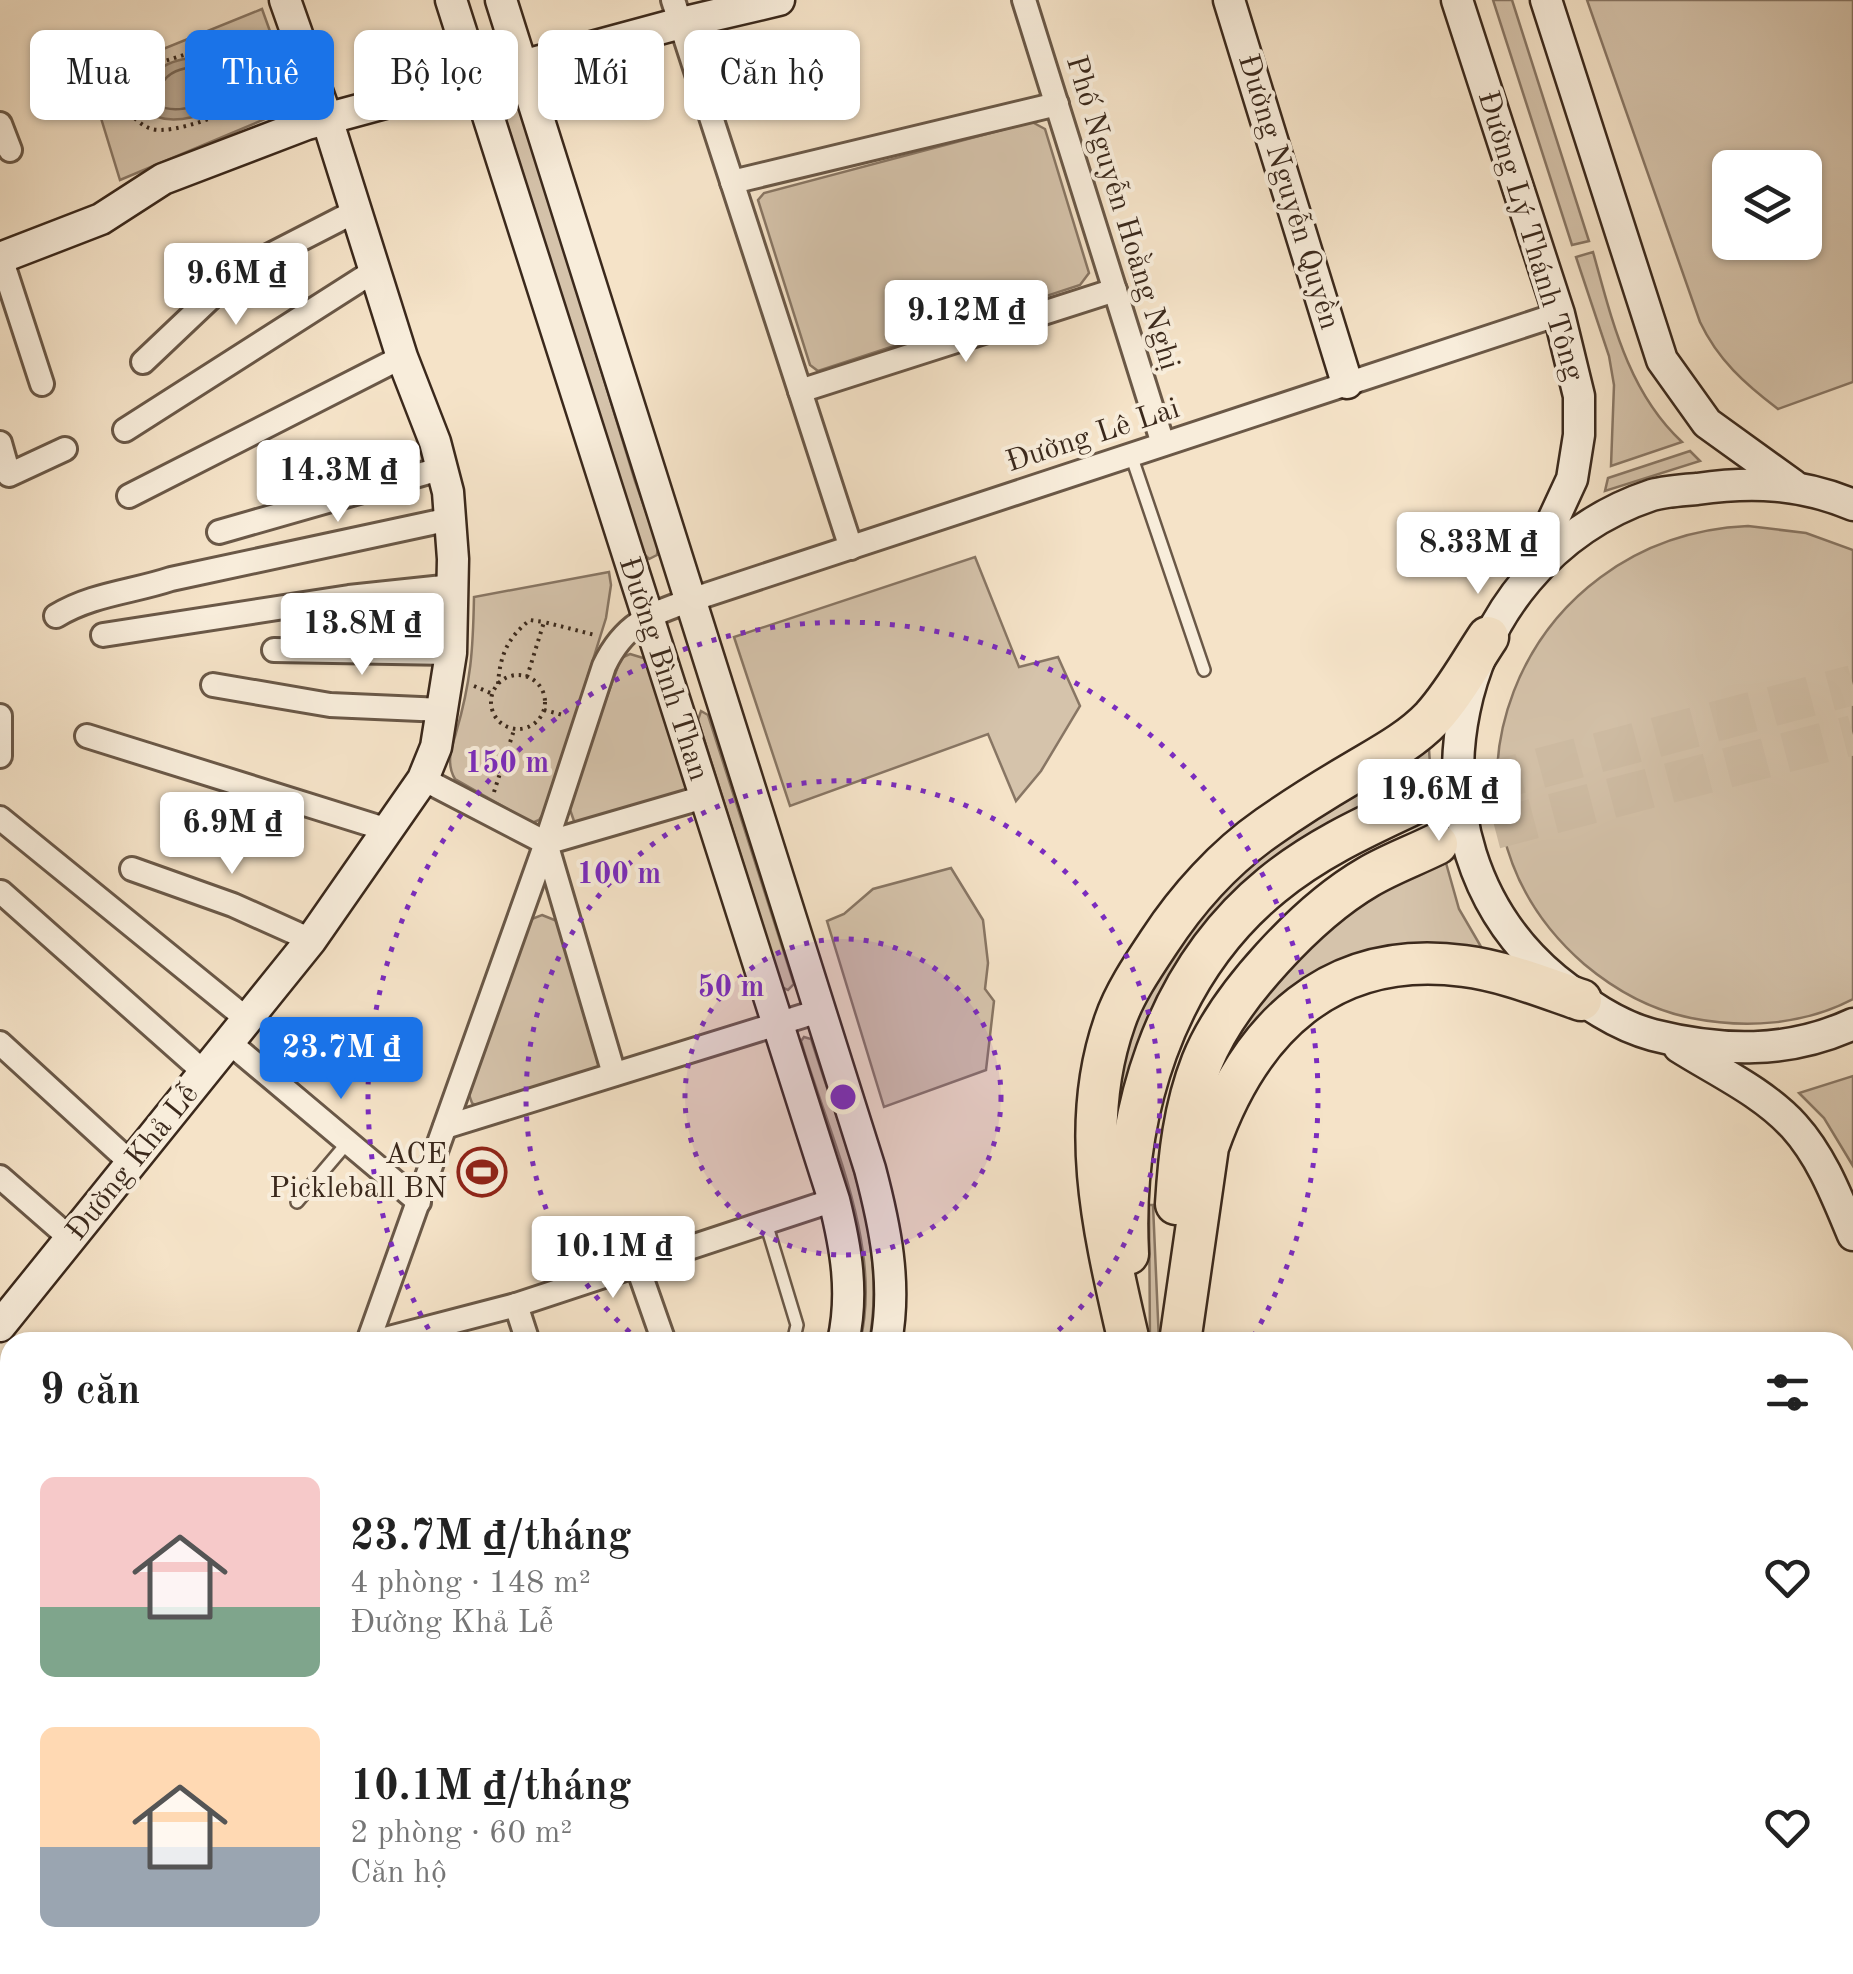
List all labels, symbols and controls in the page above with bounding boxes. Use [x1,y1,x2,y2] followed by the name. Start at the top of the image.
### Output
[30,30,165,120] chip: Mua
[185,30,334,120] chip: Thuê
[354,30,518,120] chip: Bộ lọc
[538,30,664,120] chip: Mới
[684,30,860,120] chip: Căn hộ
[1232,50,1347,333] street label: Đường Nguyễn Quyền
[1060,51,1187,374] street label: Phố Nguyễn Hoằng Nghị
[1472,88,1588,384] street label: Đường Lý Thánh Tông
[1712,150,1822,260] map controls
[1712,150,1822,260] button: layers
[155,243,317,328] pin: 9.6M ₫
[186,259,286,291] text: 9.6M ₫
[874,280,1058,365] pin: 9.12M ₫
[907,296,1025,328] text: 9.12M ₫
[1003,394,1183,478] street label: Đường Lê Lai
[246,440,430,525] pin: 14.3M ₫
[279,456,397,488] text: 14.3M ₫
[1386,512,1570,597] pin: 8.33M ₫
[1419,528,1537,560] text: 8.33M ₫
[613,553,713,785] street label: Đường Bình Than
[270,593,454,678] pin: 13.8M ₫
[303,609,421,641] text: 13.8M ₫
[465,749,549,779] text: 150 m
[1347,759,1531,844] pin: 19.6M ₫
[1380,775,1498,807] text: 19.6M ₫
[151,792,313,877] pin: 6.9M ₫
[182,808,282,840] text: 6.9M ₫
[577,860,661,890] text: 100 m
[697,973,765,1003] text: 50 m
[249,1017,433,1102] pin: 23.7M ₫
[282,1033,400,1065] text: 23.7M ₫
[60,1078,205,1247] street label: Đường Khả Lễ
[825,1079,861,1115] centre of rings
[269,1140,447,1204] place label: ACE Pickleball BN
[456,1146,508,1198] sports icon: ACE Pickleball BN
[521,1216,705,1301] pin: 10.1M ₫
[554,1232,672,1264] text: 10.1M ₫
[1760,1365,1815,1420] icon: filters
[40,1371,140,1413] text: 9 căn
[120,1517,240,1637] icon: home
[350,1517,631,1559] text: 23.7M ₫/tháng
[1760,1550,1815,1605] icon: heart
[350,1568,591,1600] text: 4 phòng · 148 m²
[350,1608,554,1640] text: Đường Khả Lễ
[120,1767,240,1887] icon: home
[350,1767,631,1809] text: 10.1M ₫/tháng
[1760,1800,1815,1855] icon: heart
[350,1818,572,1850] text: 2 phòng · 60 m²
[350,1858,447,1890] text: Căn hộ

